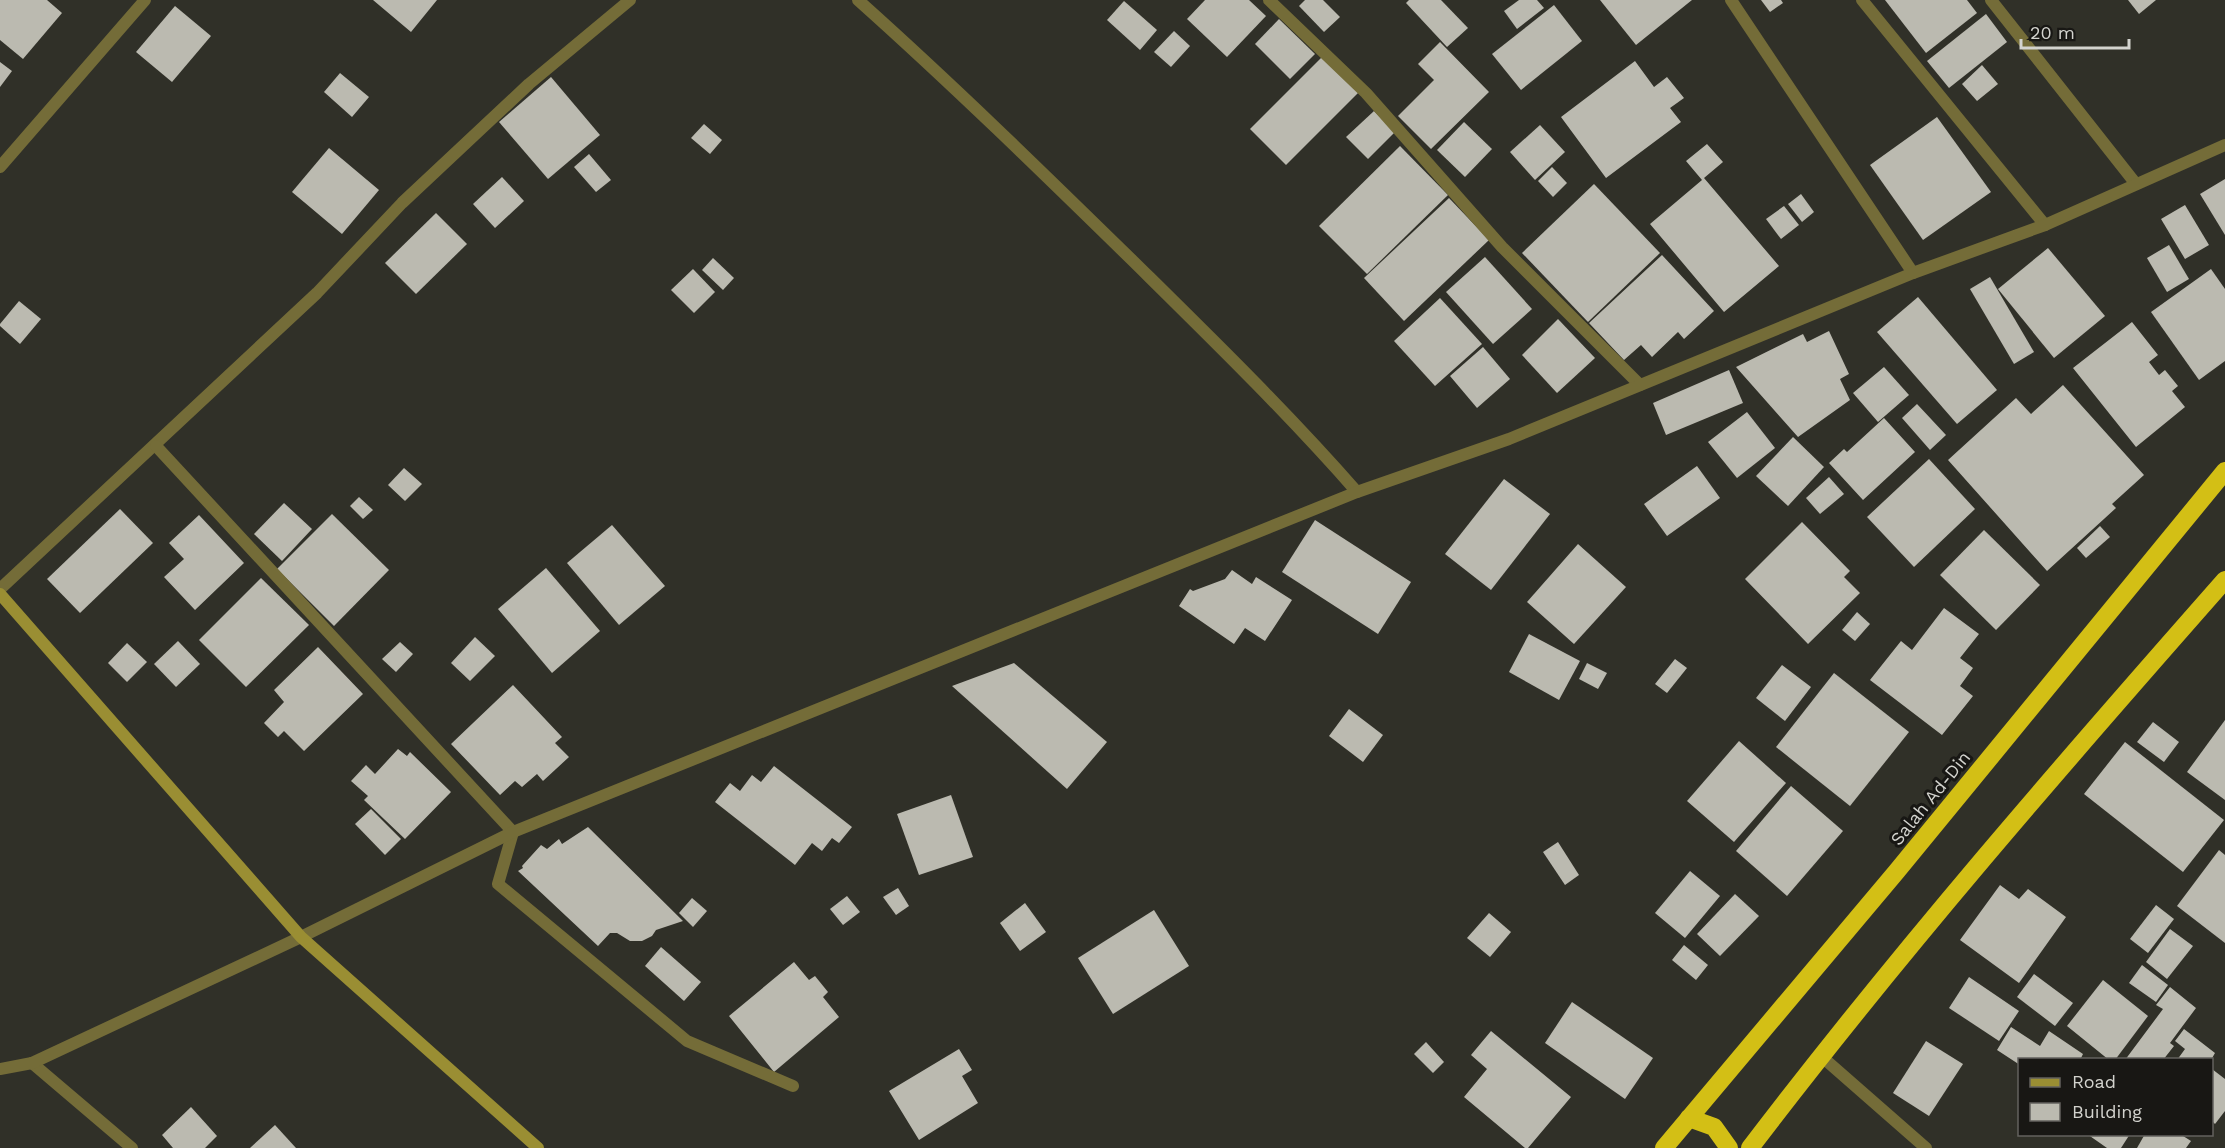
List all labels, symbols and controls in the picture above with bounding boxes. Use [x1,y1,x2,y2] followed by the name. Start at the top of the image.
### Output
[2021,12,2129,50] scale bar
[2030,22,2075,43] text: 20 m
[1886,747,1974,849] street label: Salah Ad-Din
[2018,1058,2213,1136] legend
[2072,1071,2116,1092] text: Road
[2072,1101,2142,1122] text: Building

